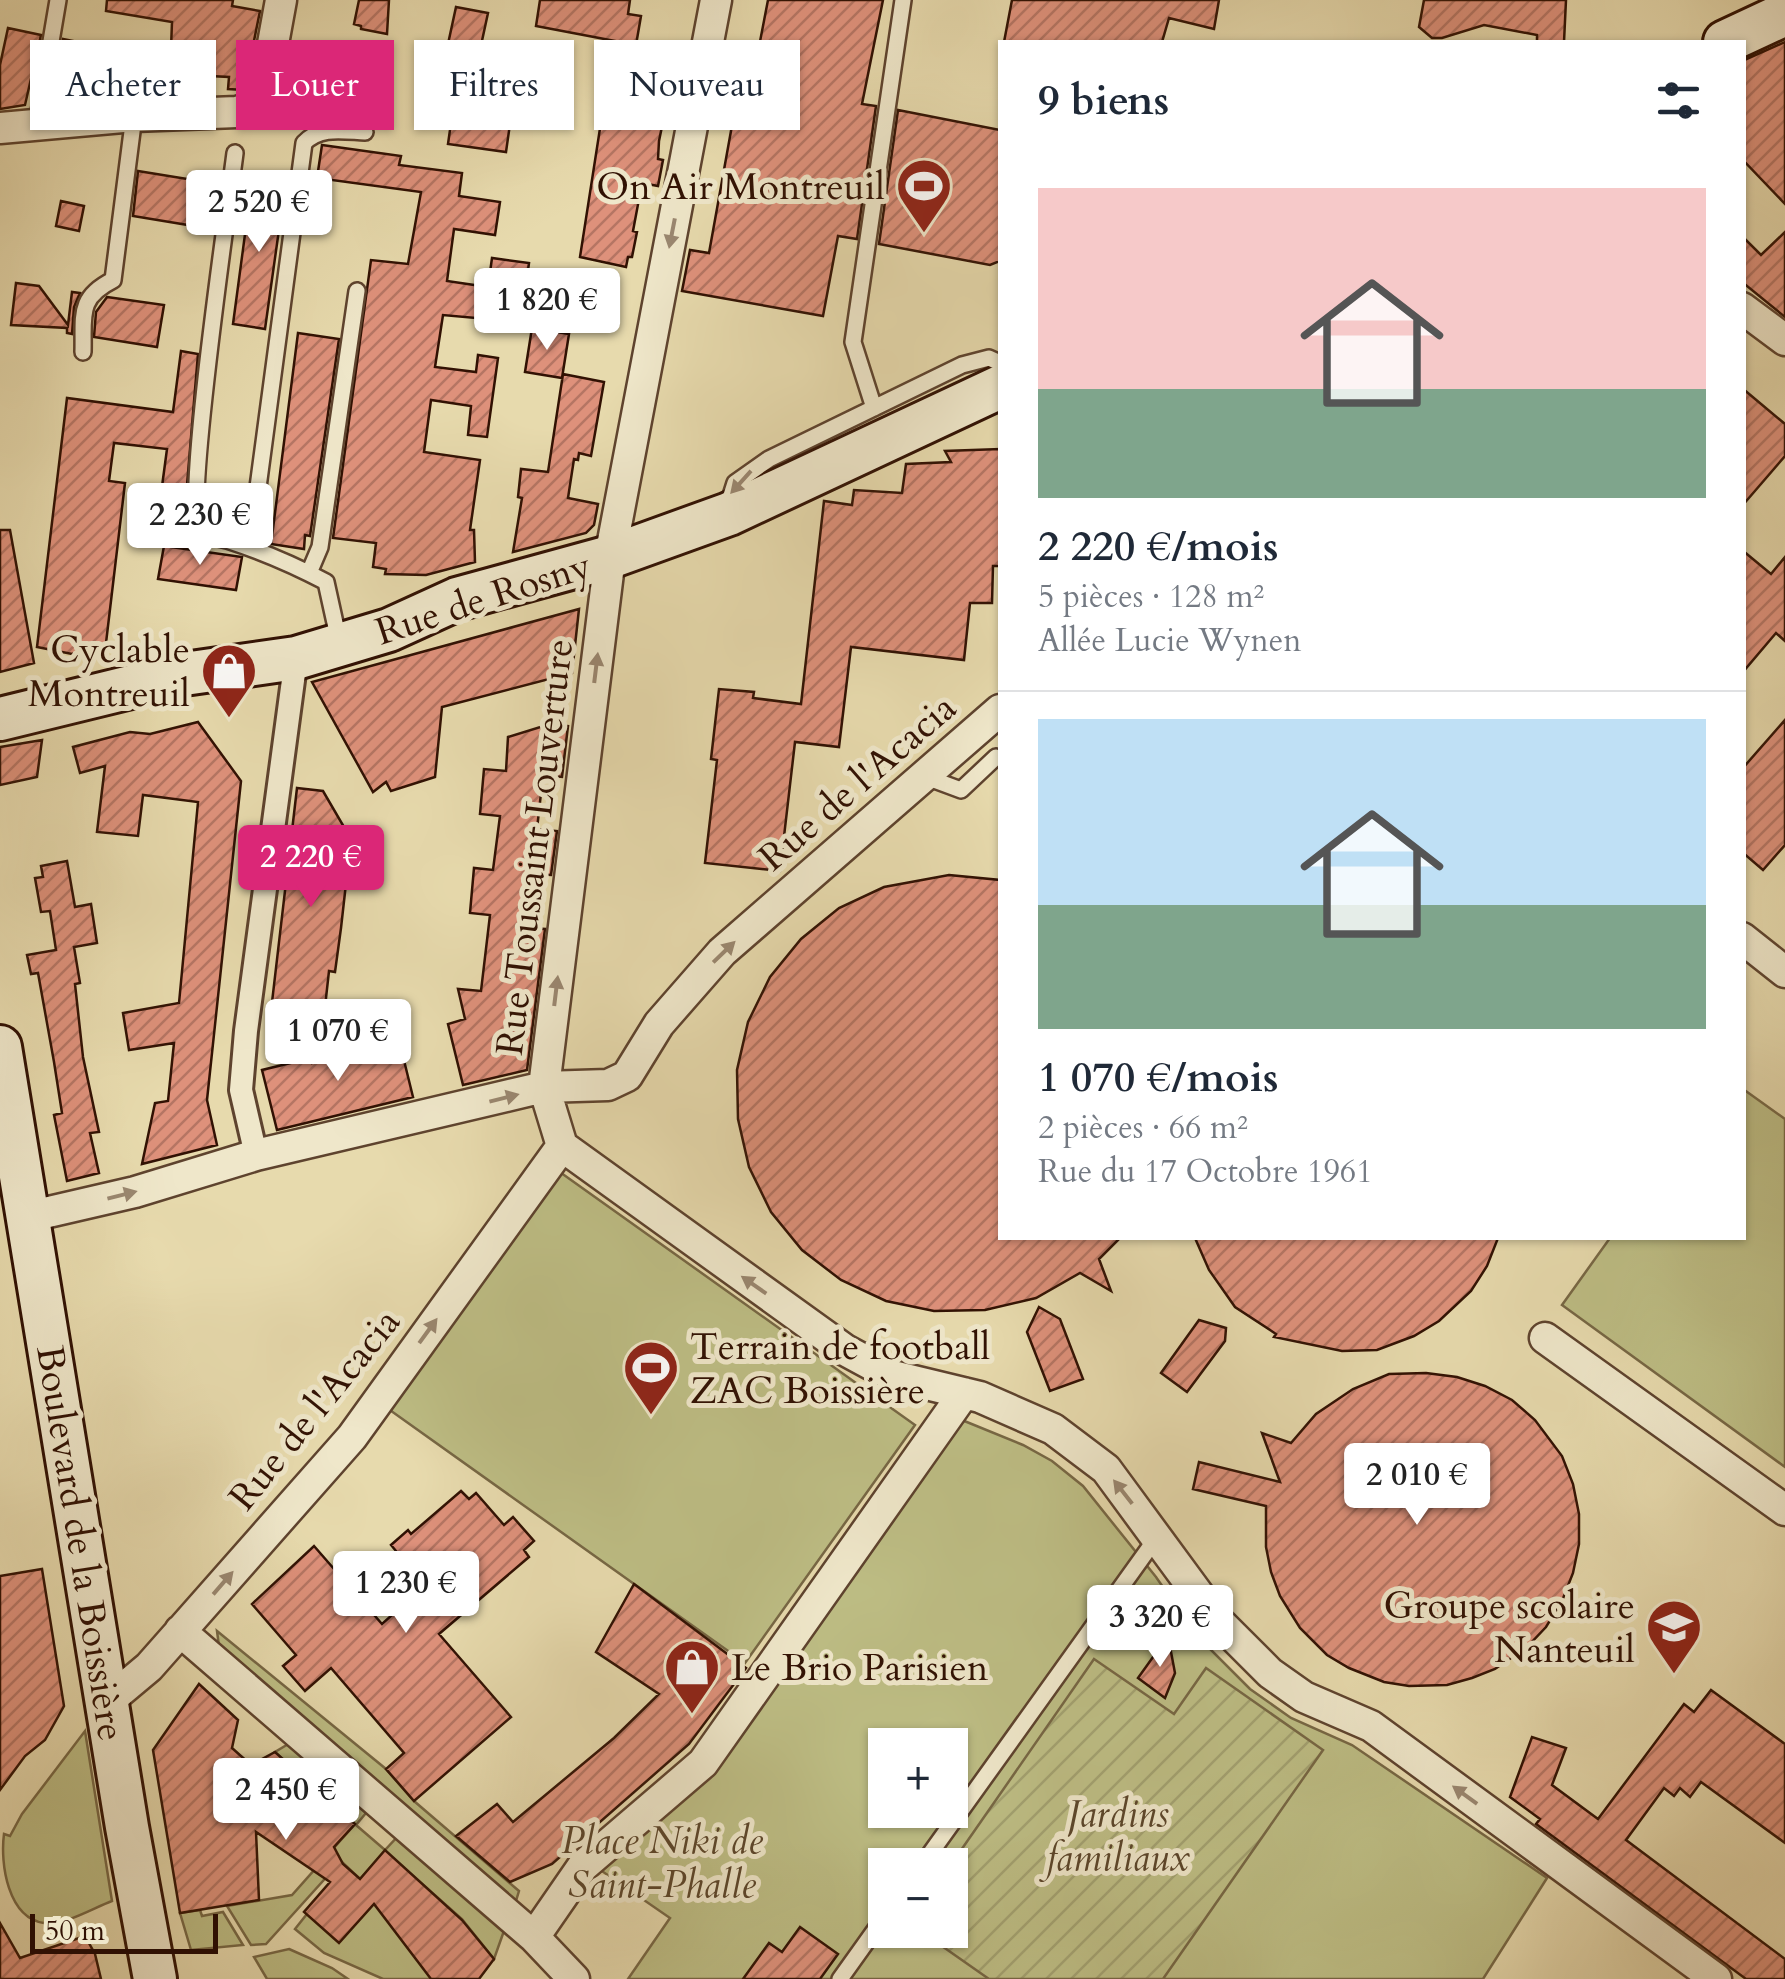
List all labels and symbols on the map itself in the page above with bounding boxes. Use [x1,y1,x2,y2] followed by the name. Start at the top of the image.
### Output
[894,156,954,235] sports icon: On Air Montreuil
[596,161,885,213] place label: On Air Montreuil
[167,170,351,255] pin: 2 520 €
[664,218,679,250] one-way arrow
[455,268,639,353] pin: 1 820 €
[730,470,752,495] one-way arrow
[108,483,292,568] pin: 2 230 €
[369,540,598,658] street label: Rue de Rosny
[28,624,190,720] place label: Cyclable Montreuil
[484,636,586,1058] street label: Rue Toussaint Louverture
[199,641,259,720] shop icon: Cyclable Montreuil
[588,652,604,683] one-way arrow
[748,682,967,883] street label: Rue de l'Acacia
[219,825,403,910] pin: 2 220 €
[712,941,736,964] one-way arrow
[548,974,564,1006] one-way arrow
[246,999,430,1084] pin: 1 070 €
[489,1089,520,1105] one-way arrow
[107,1187,138,1202] one-way arrow
[741,1276,768,1295] one-way arrow
[217,1298,412,1522] street label: Rue de l'Acacia
[418,1318,437,1345] one-way arrow
[690,1321,991,1417] place label: Terrain de football ZAC Boissière
[621,1338,681,1417] sports icon: Terrain de football ZAC Boissière
[23,1342,137,1745] street label: Boulevard de la Boissière
[1325,1443,1509,1528] pin: 2 010 €
[1114,1479,1134,1505] one-way arrow
[314,1551,498,1636] pin: 1 230 €
[212,1571,234,1596] one-way arrow
[1384,1580,1635,1676] place label: Groupe scolaire Nanteuil
[1068,1585,1252,1670] pin: 3 320 €
[1644,1597,1704,1676] school or university icon: Groupe scolaire Nanteuil
[662,1637,722,1716] shop icon: Le Brio Parisien
[731,1642,989,1694] place label: Le Brio Parisien
[194,1758,378,1843] pin: 2 450 €
[1452,1786,1478,1805] one-way arrow
[1038,1788,1190,1884] park label: Jardins familiaux
[561,1815,763,1911] park label: Place Niki de Saint-Phalle
[30,1909,218,1954] scale bar

